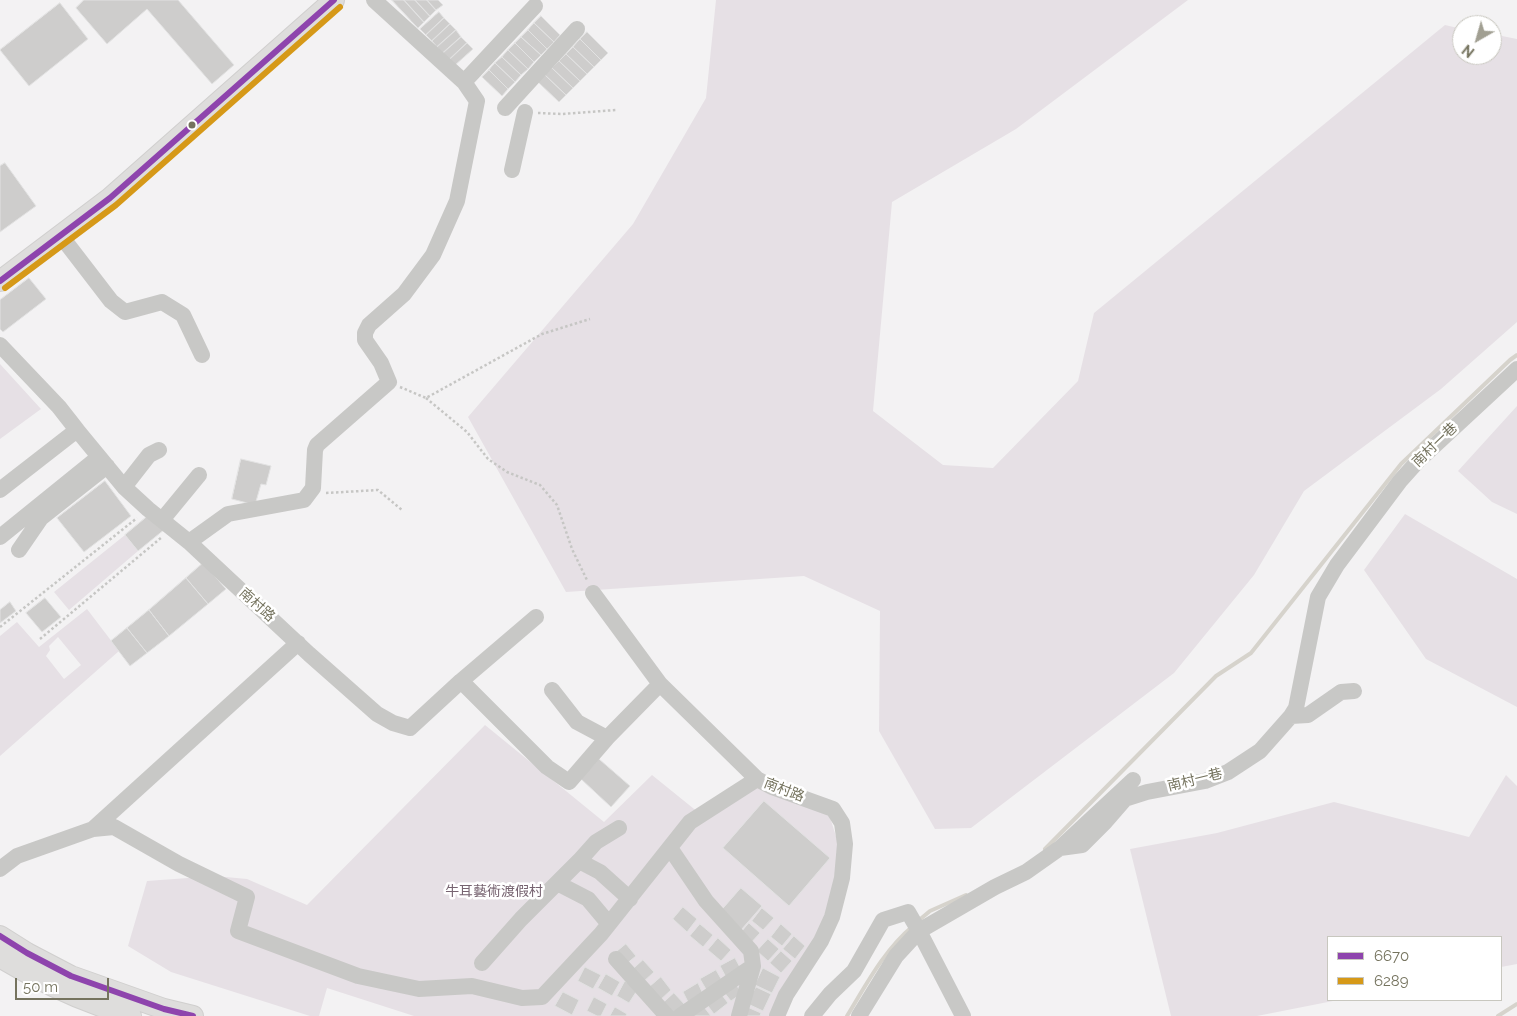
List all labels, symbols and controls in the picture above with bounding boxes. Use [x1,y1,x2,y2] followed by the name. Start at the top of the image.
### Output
[1452,15,1502,65] north arrow
[1459,41,1478,61] text: N
[187,120,197,130] unlabelled marker
[1409,420,1461,470] street label: 南村一巷
[236,585,278,625] street label: 南村路
[1166,765,1224,795] street label: 南村一巷
[761,775,807,805] street label: 南村路
[445,884,543,900] park label: 牛耳藝術渡假村
[1327,936,1502,1001] legend
[1374,947,1409,965] text: 6670
[18,968,111,1000] scale bar
[1374,972,1409,990] text: 6289
[23,978,58,996] text: 50 m

